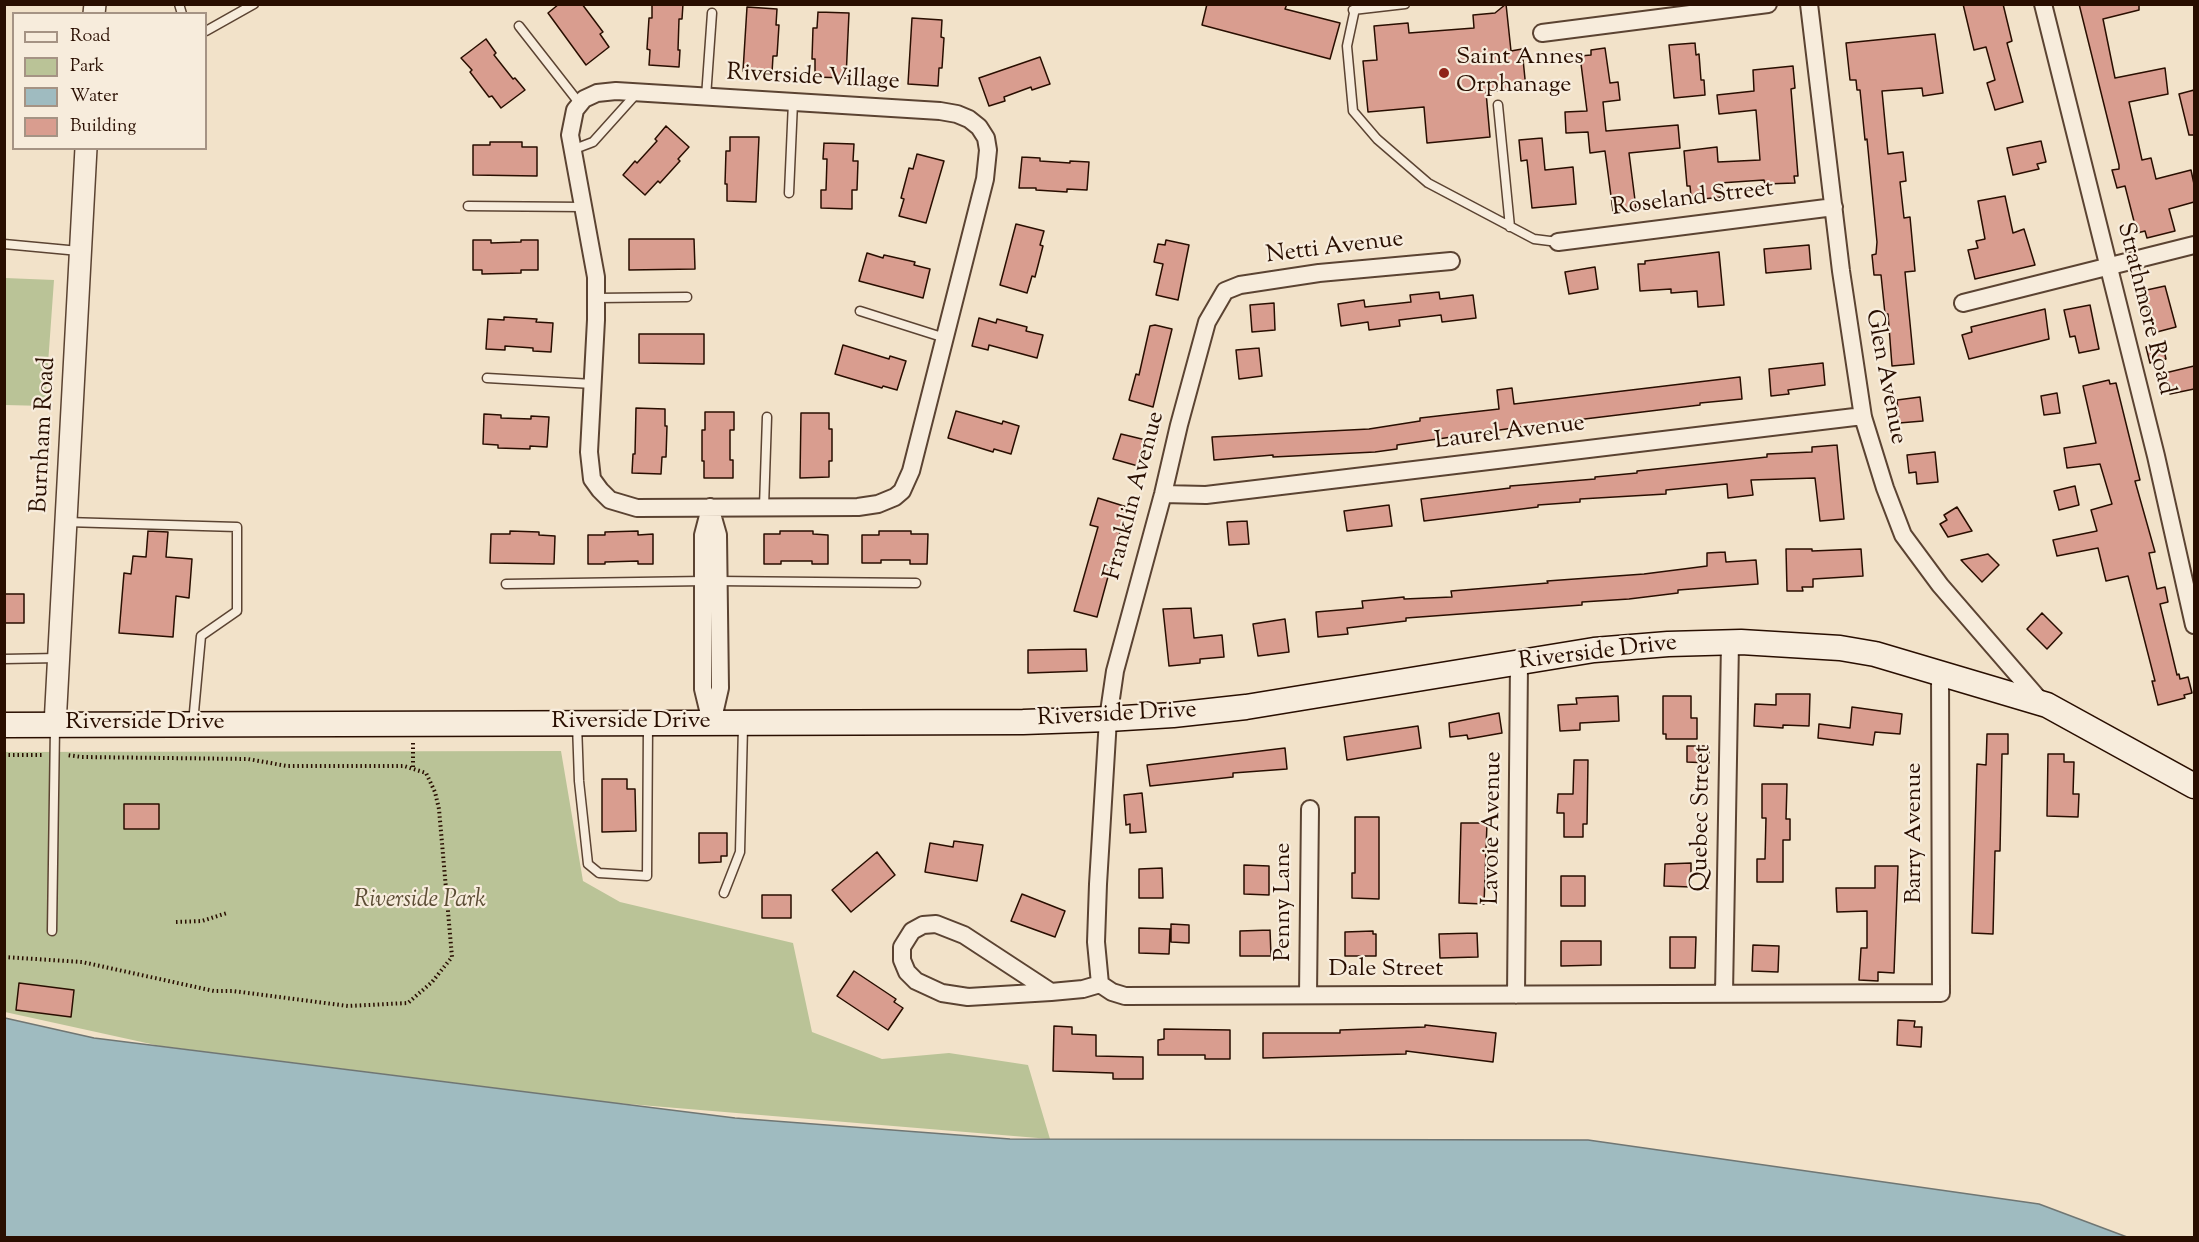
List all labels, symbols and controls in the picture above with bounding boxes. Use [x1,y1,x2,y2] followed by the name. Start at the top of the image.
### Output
[12,12,207,150] legend
[70,24,110,50] text: Road
[1456,45,1584,101] place label: Saint Annes Orphanage
[70,54,104,80] text: Park
[726,60,900,98] street label: Riverside Village
[1437,66,1451,80] marker: Saint Annes Orphanage
[70,84,118,110] text: Water
[70,114,136,140] text: Building
[1611,176,1775,224] street label: Roseland Street
[2109,220,2179,398] street label: Strathmore Road
[1265,226,1405,272] street label: Netti Avenue
[1857,307,1911,447] street label: Glen Avenue
[27,356,63,514] street label: Burnham Road
[1100,409,1172,583] street label: Franklin Avenue
[1433,411,1587,457] street label: Laurel Avenue
[1517,630,1679,678] street label: Riverside Drive
[1037,697,1197,735] street label: Riverside Drive
[551,709,711,737] street label: Riverside Drive
[65,710,225,738] street label: Riverside Drive
[1687,744,1719,892] street label: Quebec Street
[1478,751,1510,905] street label: Lavoie Avenue
[1902,762,1930,904] street label: Barry Avenue
[1271,842,1299,962] street label: Penny Lane
[354,888,486,916] park label: Riverside Park
[1329,957,1443,985] street label: Dale Street

